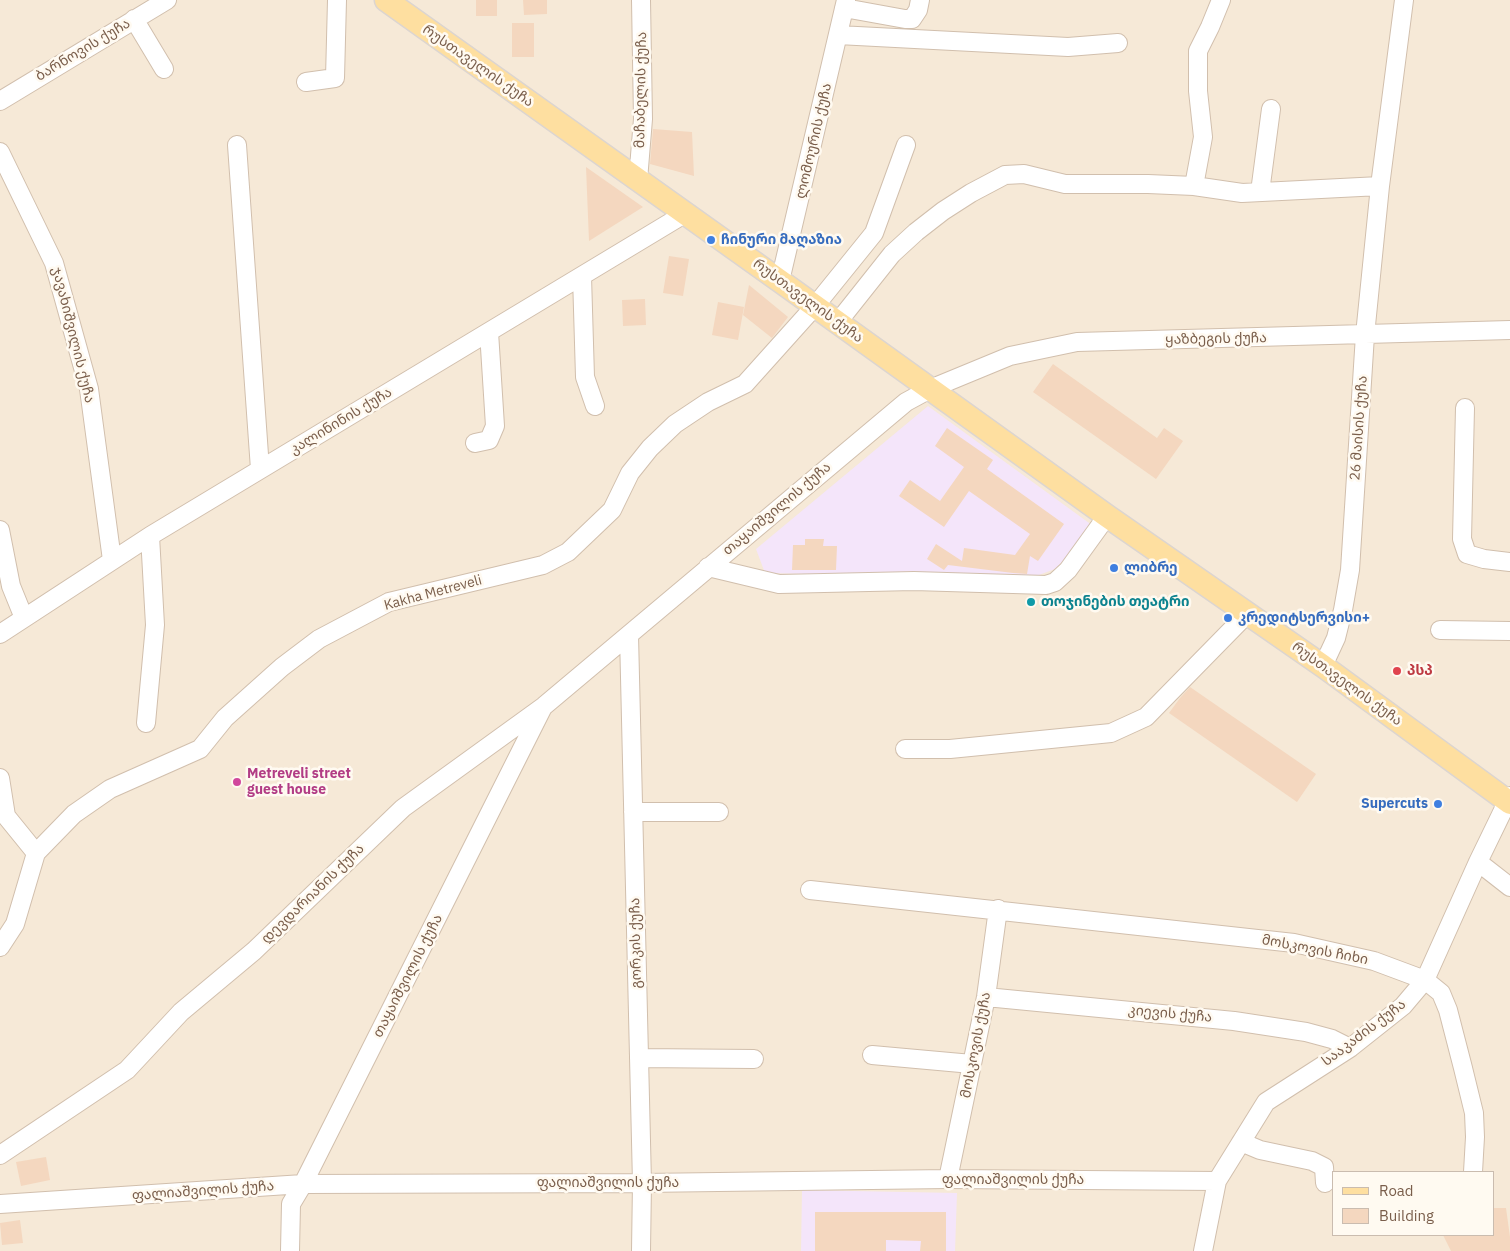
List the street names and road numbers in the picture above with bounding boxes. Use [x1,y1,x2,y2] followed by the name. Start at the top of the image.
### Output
[33,15,133,85] street label: ბარნოვის ქუჩა
[419,21,537,111] street label: რუსთაველის ქუჩა
[632,32,650,148] street label: მაჩაბელის ქუჩა
[793,81,835,201] street label: ლომოურის ქუჩა
[750,255,866,347] street label: რუსთაველის ქუჩა
[48,265,98,405] street label: ჯავახიშვილის ქუჩა
[1165,330,1267,348] street label: ყაზბეგის ქუჩა
[1347,375,1371,481] street label: 26 მაისის ქუჩა
[287,384,395,458] street label: კალინინის ქუჩა
[719,459,835,559] street label: თაყაიშვილის ქუჩა
[382,572,484,614] street label: Kakha Metreveli
[1289,638,1405,730] street label: რუსთაველის ქუჩა
[258,841,368,947] street label: დევდარიანის ქუჩა
[627,897,645,989] street label: გორკის ქუჩა
[370,912,446,1040] street label: თაყაიშვილის ქუჩა
[1260,931,1370,969] street label: მოსკოვის ჩიხი
[957,991,995,1099] street label: მოსკოვის ქუჩა
[1319,996,1409,1070] street label: სააკაძის ქუჩა
[1127,1002,1213,1026] street label: კიევის ქუჩა
[942,1172,1084,1188] street label: ფალიაშვილის ქუჩა
[537,1175,679,1191] street label: ფალიაშვილის ქუჩა
[131,1178,275,1204] street label: ფალიაშვილის ქუჩა

